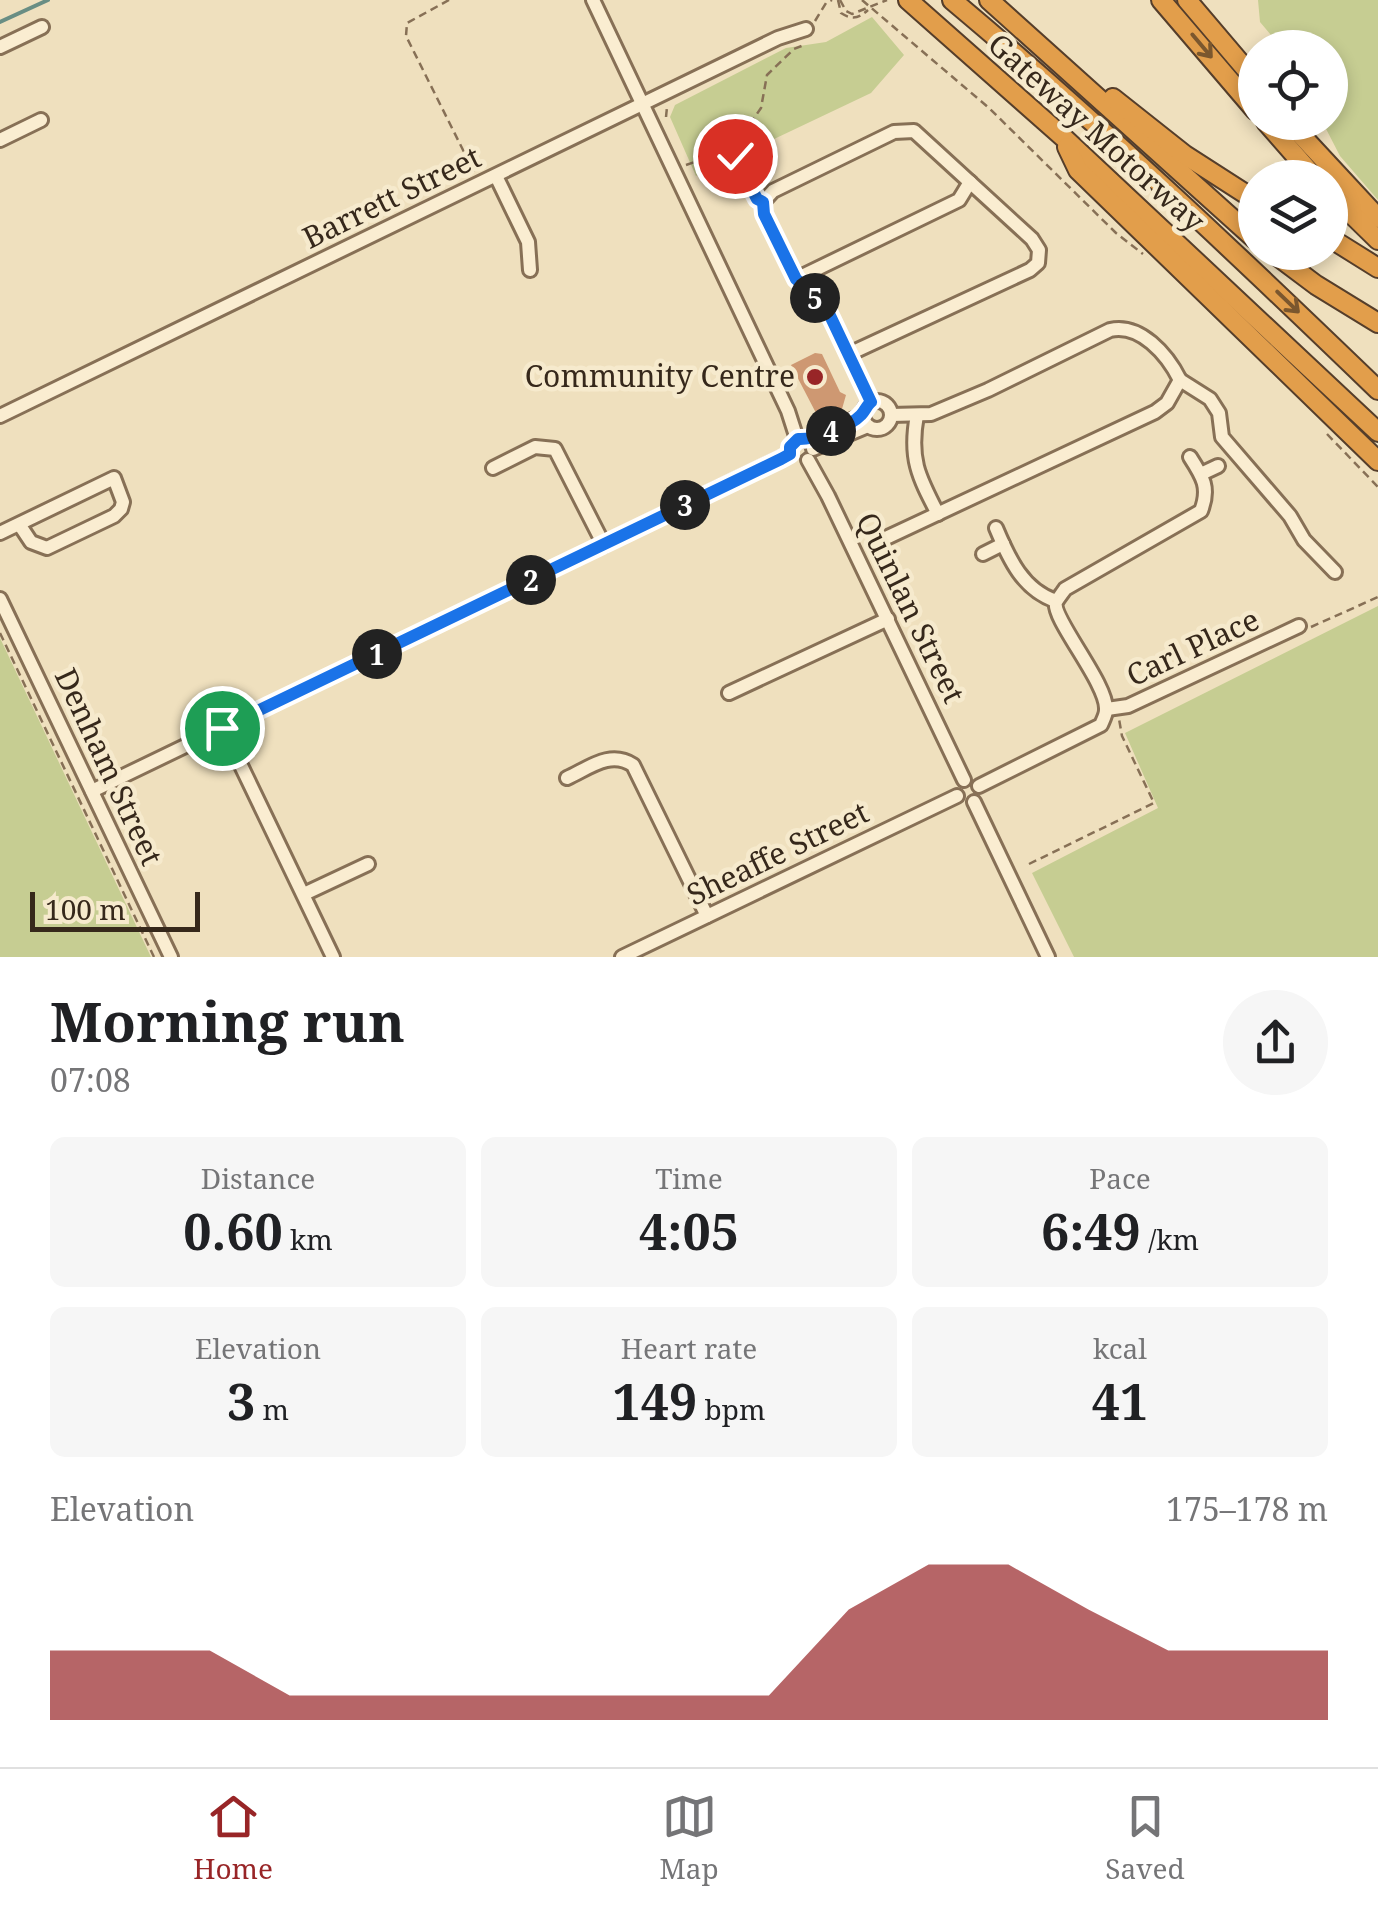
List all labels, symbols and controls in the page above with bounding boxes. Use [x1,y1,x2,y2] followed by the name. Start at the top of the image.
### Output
[980,24,1214,240] street label: Gateway Motorway
[1238,30,1348,270] map controls
[1238,30,1348,140] button: locate
[1191,32,1213,58] one-way arrow
[693,114,778,199] pin
[708,129,763,184] icon: check
[295,136,487,257] street label: Barrett Street
[1238,160,1348,270] button: layers
[790,273,840,323] pin: 5
[807,279,823,317] text: 5
[1276,290,1300,314] one-way arrow
[525,355,795,396] place label: Community Centre
[804,366,826,388] marker: Community Centre
[806,406,856,456] pin: 4
[823,412,839,450] text: 4
[660,480,710,530] pin: 3
[677,486,693,524] text: 3
[847,505,975,709] street label: Quinlan Street
[506,555,556,605] pin: 2
[523,561,539,599] text: 2
[1120,598,1265,695] street label: Carl Place
[352,629,402,679] pin: 1
[369,635,385,673] text: 1
[46,661,173,872] street label: Denham Street
[180,686,265,771] pin
[195,701,250,756] icon: arrive
[680,791,875,914] street label: Sheaffe Street
[30,887,200,931] scale bar
[45,890,126,928] text: 100 m
[50,983,405,1058] text: Morning run
[1223,990,1328,1095] button: share
[50,1058,131,1101] text: 07:08
[201,1159,315,1197] text: Distance
[655,1159,723,1197] text: Time
[1089,1159,1151,1197] text: Pace
[183,1197,283,1265] text: 0.60
[639,1197,739,1265] text: 4:05
[1041,1197,1141,1265] text: 6:49
[283,1220,333,1258] text: km
[1141,1220,1199,1258] text: /km
[195,1329,321,1367] text: Elevation
[621,1329,757,1367] text: Heart rate
[1093,1329,1147,1367] text: kcal
[227,1367,255,1435] text: 3
[613,1367,697,1435] text: 149
[1092,1367,1148,1435] text: 41
[255,1390,289,1428] text: m
[697,1390,765,1428] text: bpm
[50,1487,194,1530] text: Elevation
[1166,1487,1328,1530] text: 175–178 m
[193,1789,273,1887] tab: Home
[660,1789,719,1887] tab: Map
[1105,1789,1185,1887] tab: Saved

